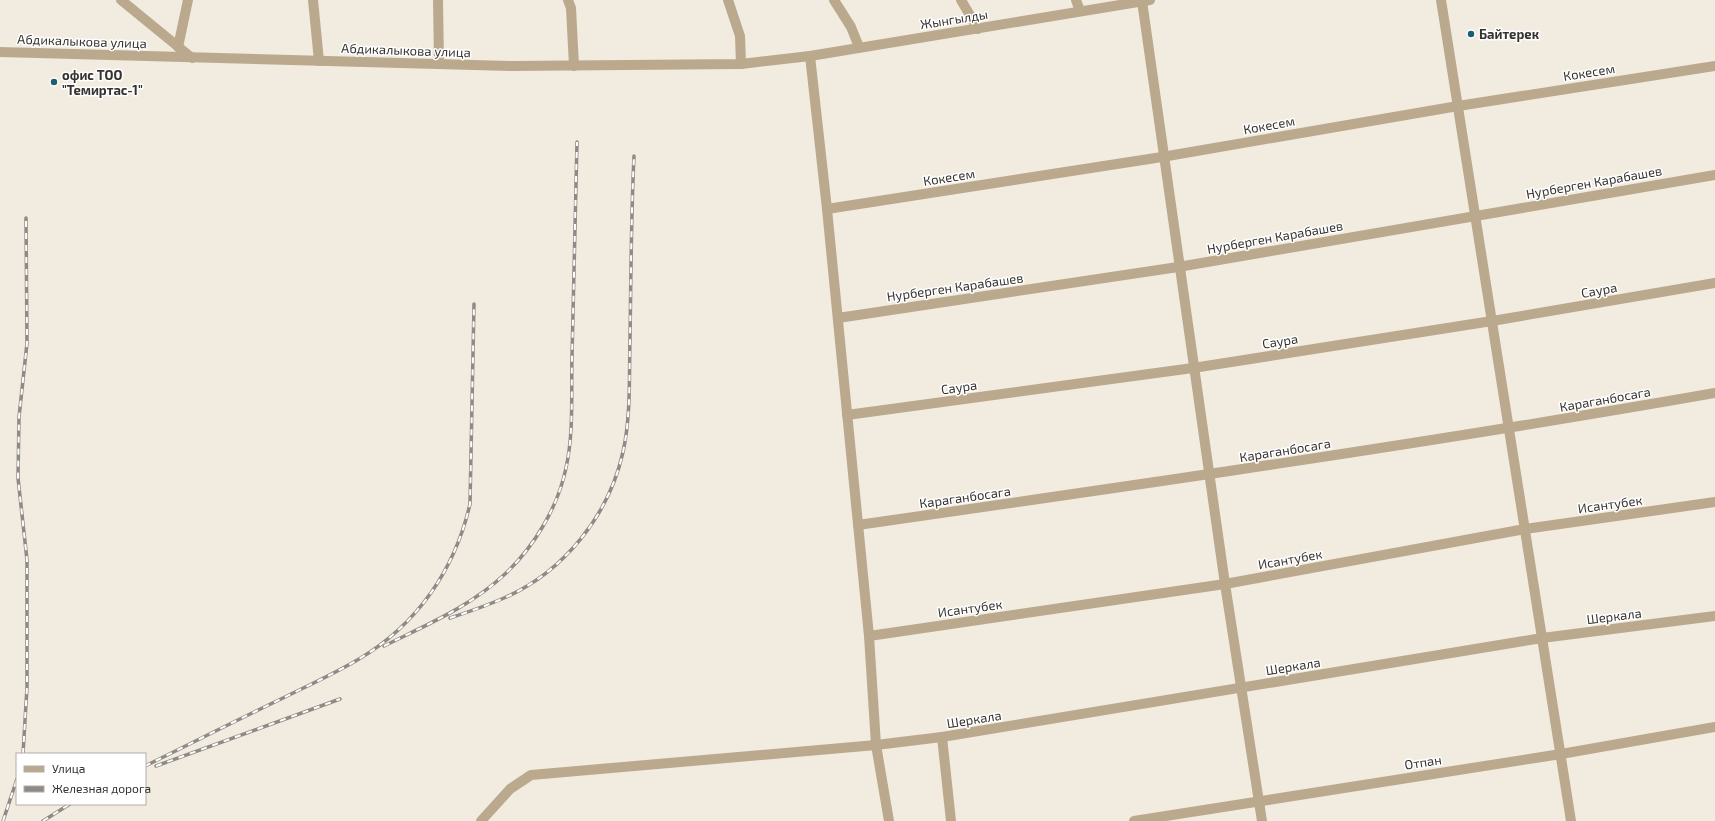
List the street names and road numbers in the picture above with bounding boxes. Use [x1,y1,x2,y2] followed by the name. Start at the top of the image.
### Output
[919,6,989,32] street label: Жынгылды
[17,31,147,51] street label: Абдикалыкова улица
[341,40,471,60] street label: Абдикалыкова улица
[1562,60,1616,84] street label: Кокесем
[1242,113,1296,137] street label: Кокесем
[1525,162,1663,202] street label: Нурберген Карабашев
[922,165,976,189] street label: Кокесем
[1206,217,1344,257] street label: Нурберген Карабашев
[886,269,1024,305] street label: Нурберген Карабашев
[1580,279,1618,301] street label: Саура
[1261,330,1299,352] street label: Саура
[940,377,978,397] street label: Саура
[1558,383,1652,415] street label: Караганбосага
[1238,435,1332,465] street label: Караганбосага
[918,483,1012,511] street label: Караганбосага
[1577,492,1643,516] street label: Исантубек
[1257,545,1323,573] street label: Исантубек
[937,596,1003,620] street label: Исантубек
[1586,605,1642,627] street label: Шеркала
[1264,654,1322,678] street label: Шеркала
[945,707,1003,731] street label: Шеркала
[1403,751,1443,773] street label: Отпан

